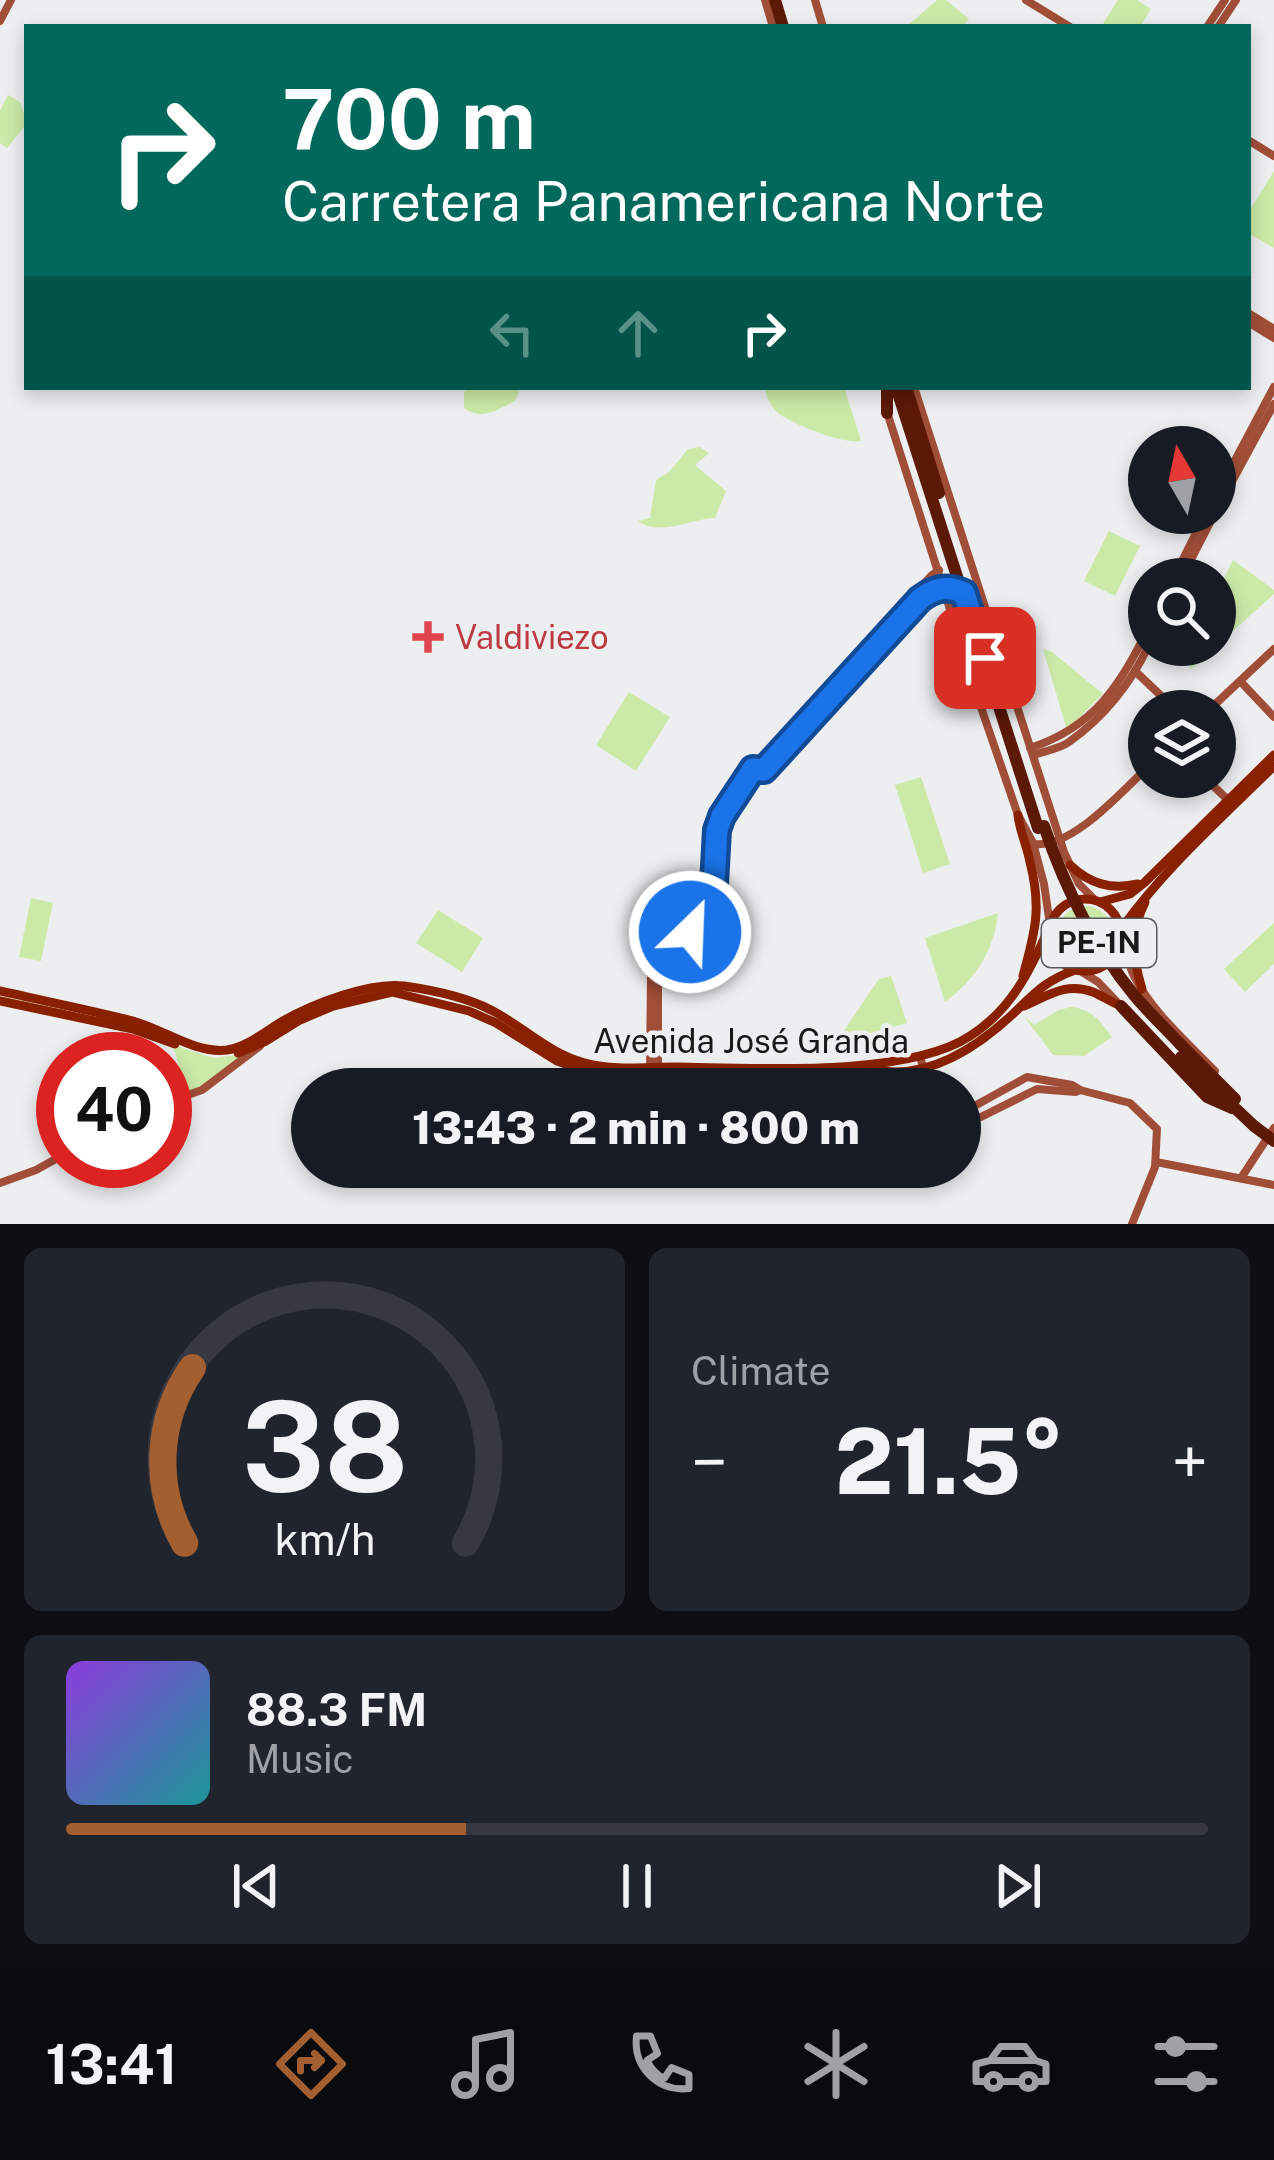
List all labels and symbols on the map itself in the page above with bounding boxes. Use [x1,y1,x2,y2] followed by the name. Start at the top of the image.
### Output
[1128,426,1236,534] north arrow
[934,607,1036,709] pin
[455,618,609,656] place label: Valdiviezo
[412,621,444,653] marker: Valdiviezo
[627,869,753,995] position arrow
[1042,919,1156,967] road number: PE-1N
[593,1022,909,1060] street label: Avenida José Granda
[36,1032,192,1188] speed limit sign: 40

